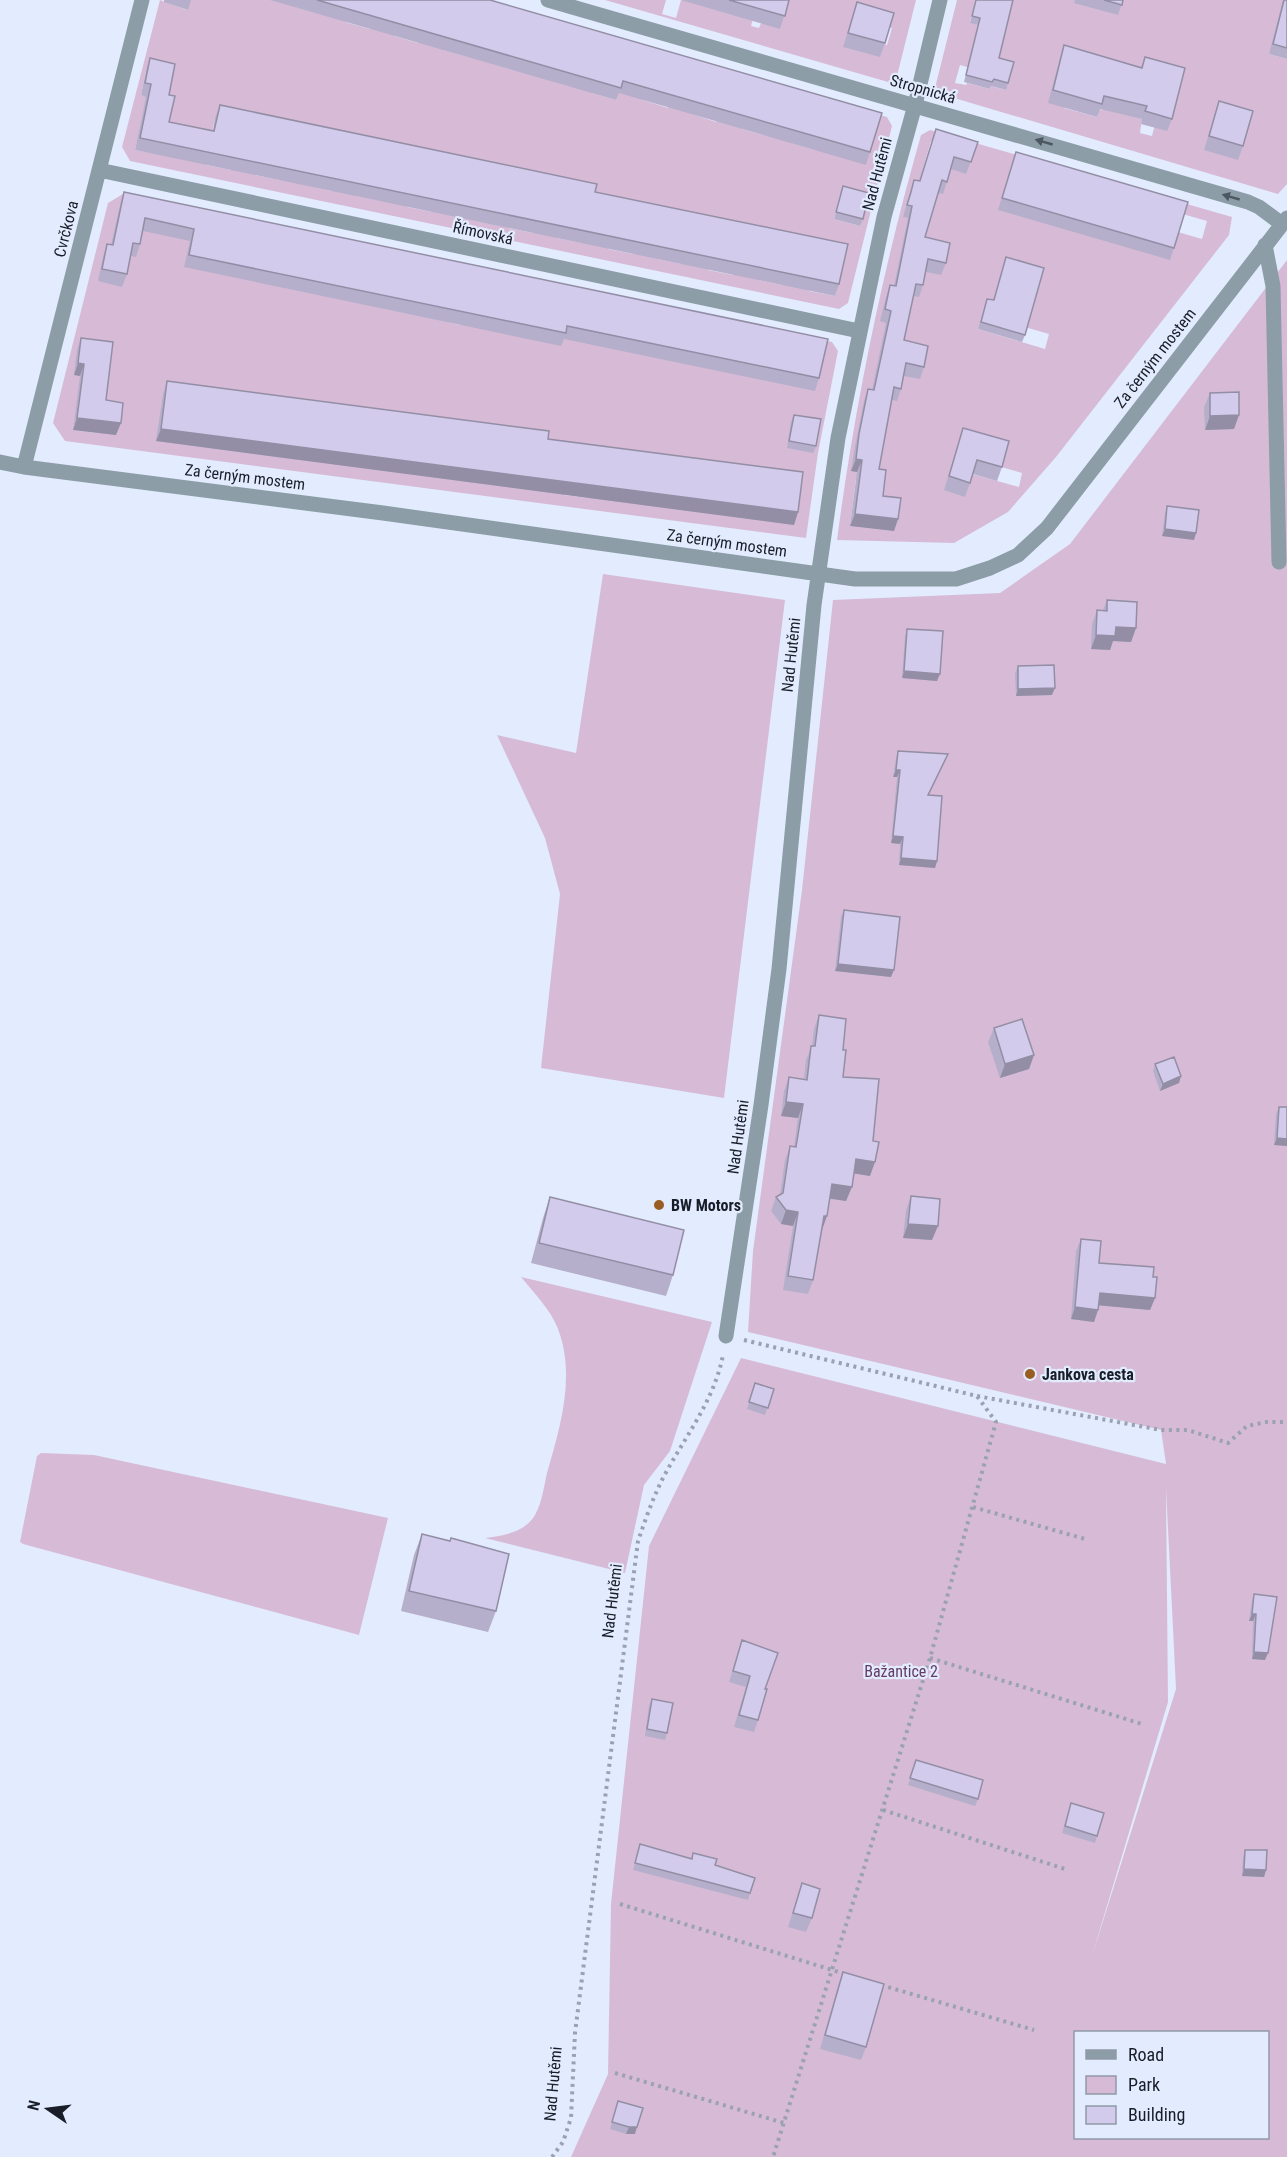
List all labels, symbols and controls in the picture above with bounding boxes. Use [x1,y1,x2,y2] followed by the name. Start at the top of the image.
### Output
[888,71,958,107] street label: Stropnická
[858,135,896,213] street label: Nad Hutěmi
[1035,137,1053,147] one-way arrow
[1222,192,1240,201] one-way arrow
[50,199,82,259] street label: Cvrčkova
[451,217,515,249] street label: Římovská
[1110,304,1200,412] street label: Za černým mostem
[184,460,306,494] street label: Za černým mostem
[666,525,788,561] street label: Za černým mostem
[778,617,804,693] street label: Nad Hutěmi
[723,1099,753,1175] street label: Nad Hutěmi
[671,1196,741,1215] place label: BW Motors
[652,1198,666,1212] marker: BW Motors
[1042,1365,1134,1384] place label: Jankova cesta
[1023,1367,1037,1381] marker: Jankova cesta
[598,1563,626,1639] street label: Nad Hutěmi
[864,1662,938,1681] park label: Bažantice 2
[1074,2031,1269,2139] legend
[1128,2044,1164,2065] text: Road
[540,2046,566,2122] street label: Nad Hutěmi
[1128,2074,1160,2095] text: Park
[18,2079,78,2139] north arrow
[24,2098,44,2113] text: N
[1128,2104,1185,2125] text: Building

